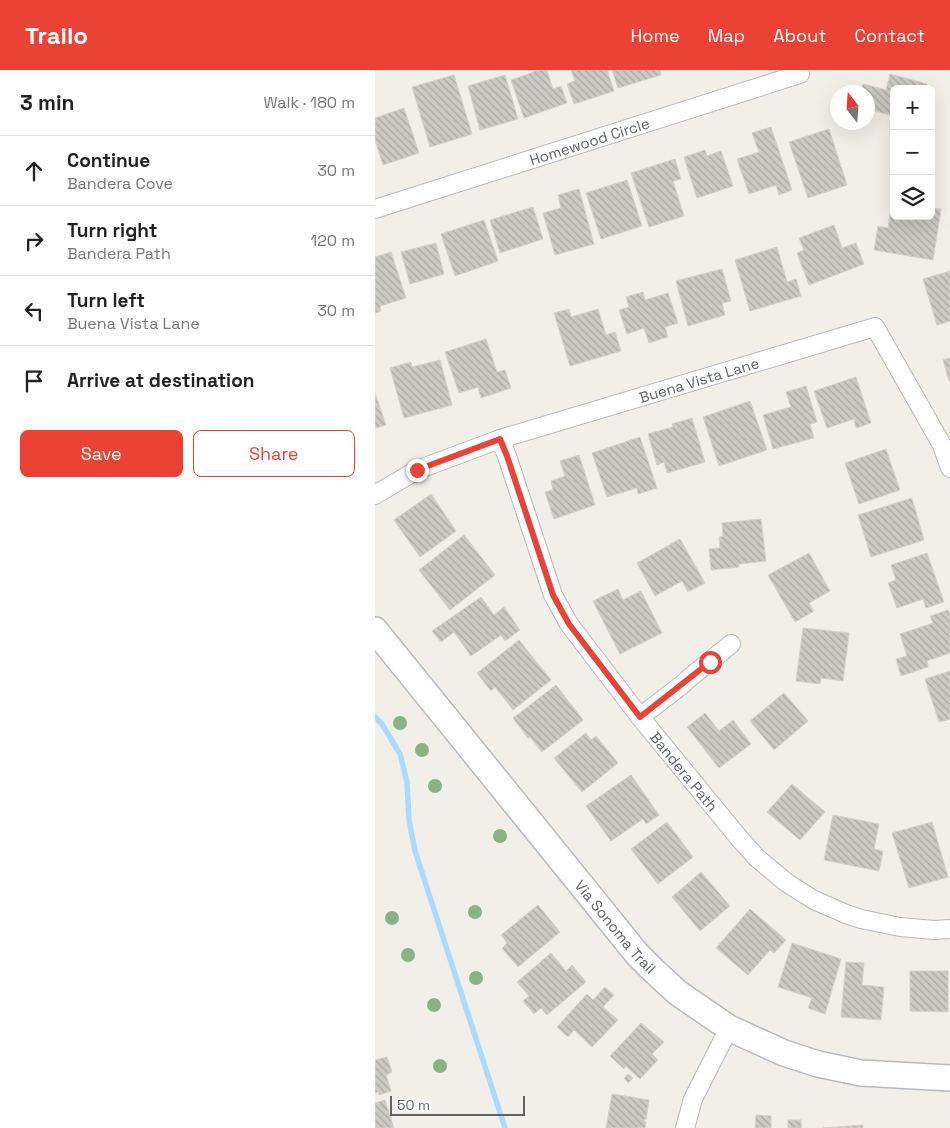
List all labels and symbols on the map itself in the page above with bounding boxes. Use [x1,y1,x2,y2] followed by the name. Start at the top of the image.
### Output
[830,85,875,130] north arrow
[527,113,652,169] street label: Homewood Circle
[636,353,761,407] street label: Buena Vista Lane
[406,459,429,482] route end
[699,651,722,674] route start
[646,728,723,815] street label: Bandera Path
[571,876,660,977] street label: Via Sonoma Trail
[390,1093,525,1116] scale bar

